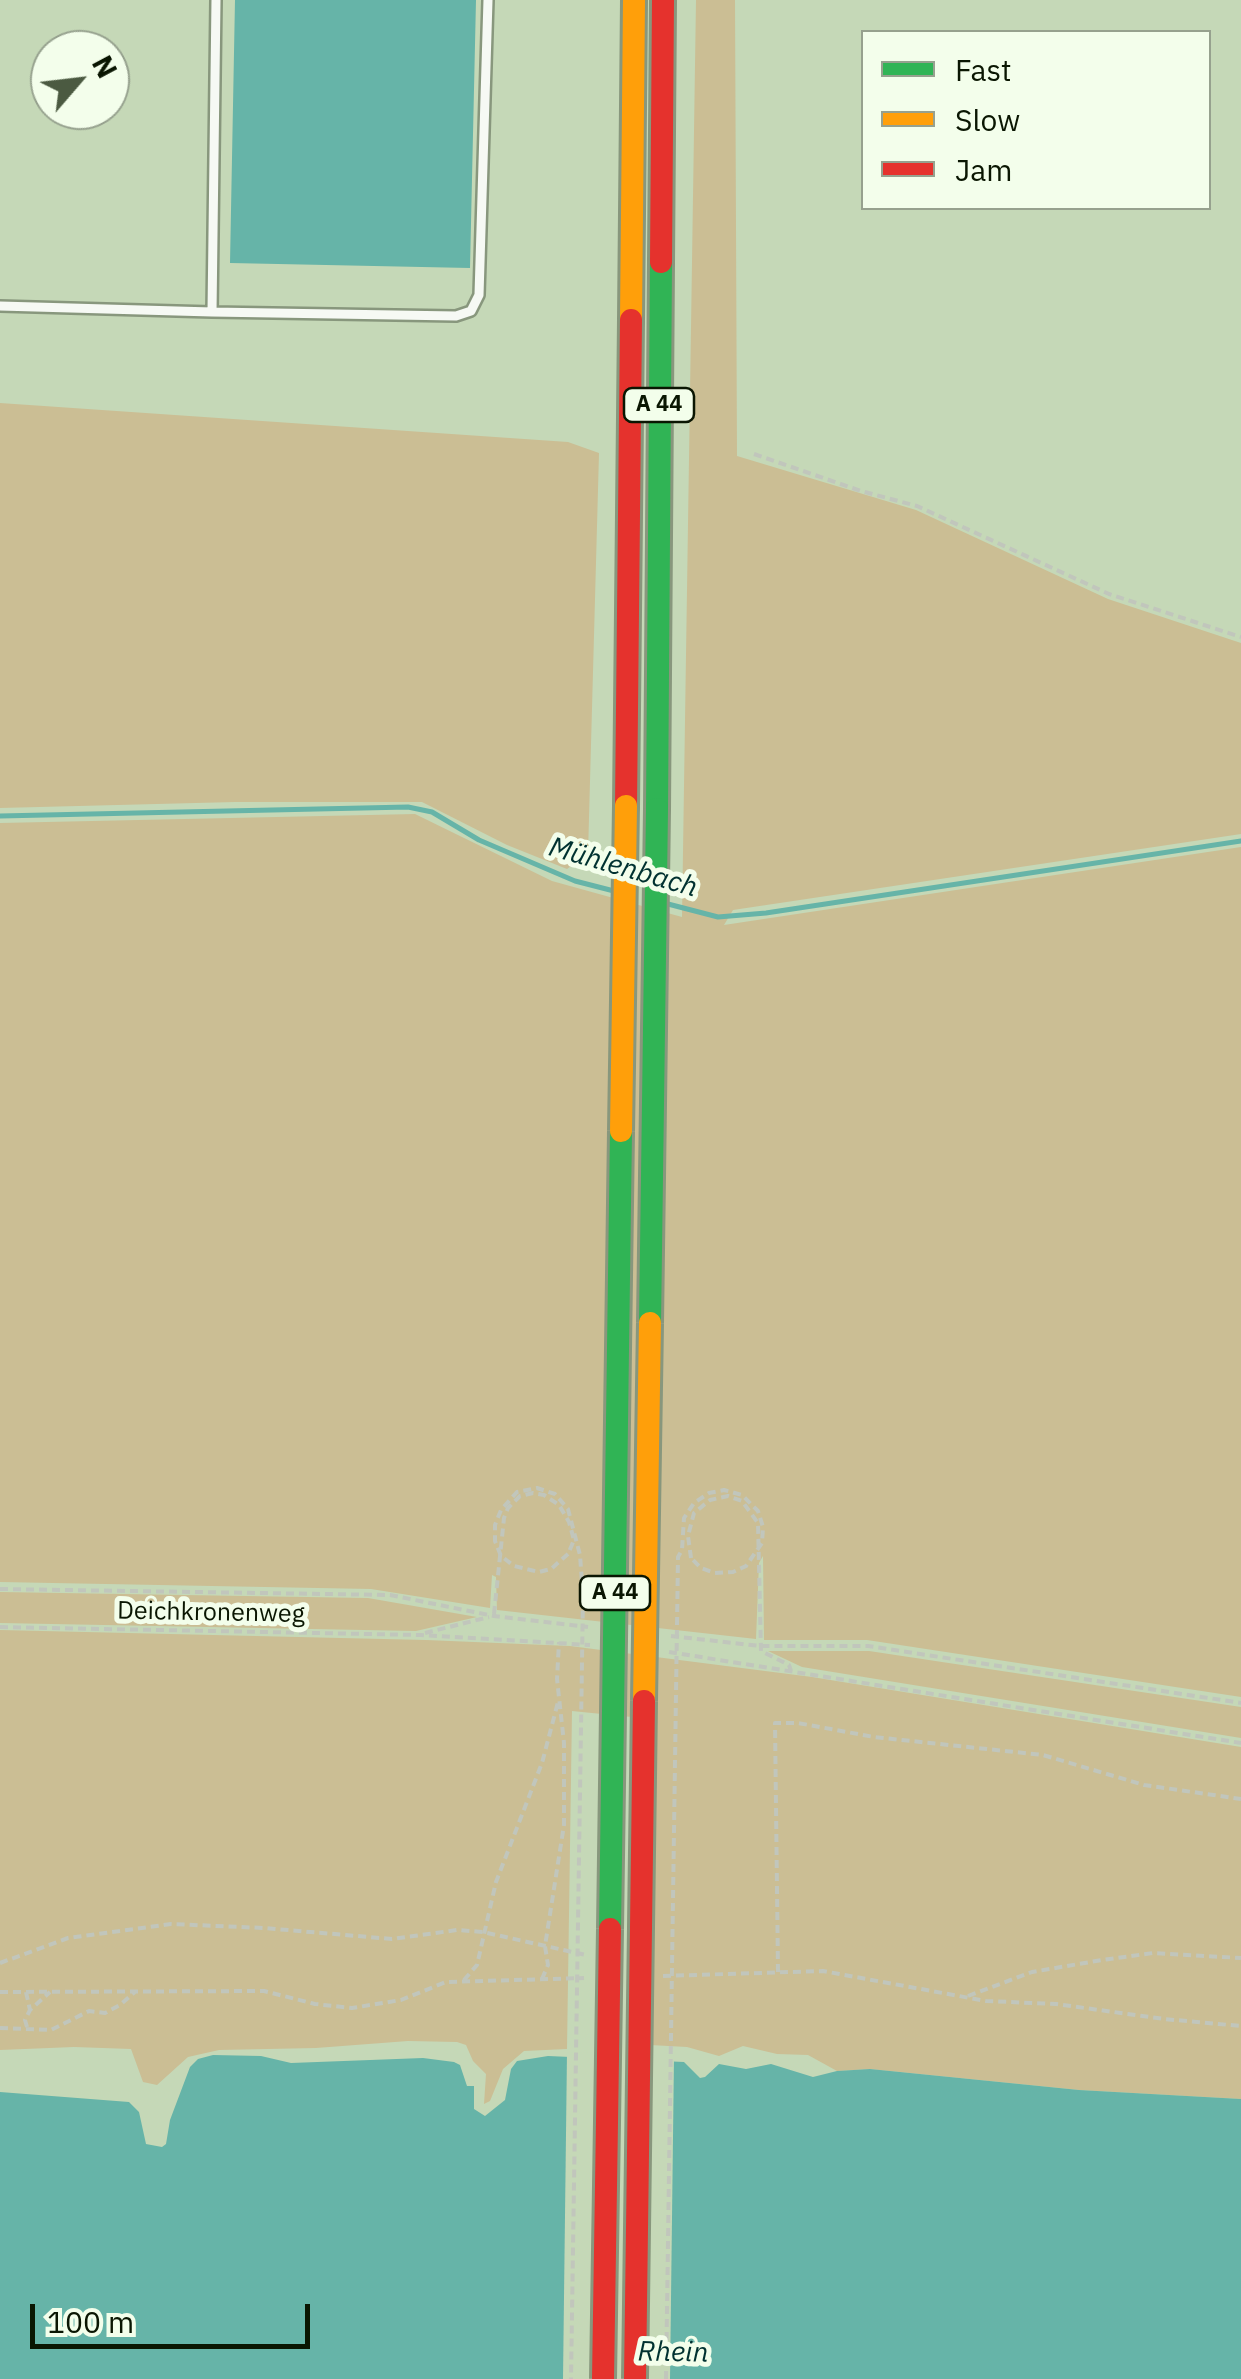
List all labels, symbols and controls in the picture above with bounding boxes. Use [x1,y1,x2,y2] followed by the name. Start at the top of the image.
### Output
[30,30,130,130] north arrow
[861,30,1211,210] legend
[84,49,126,84] text: N
[955,50,1012,89] text: Fast
[955,100,1020,139] text: Slow
[955,150,1013,189] text: Jam
[624,388,694,422] road number: A 44
[545,831,701,905] water label: Mühlenbach
[580,1576,650,1610] road number: A 44
[117,1596,305,1630] street label: Deichkronenweg
[35,2284,315,2346] scale bar
[47,2302,134,2341] text: 100 m
[637,2336,709,2370] water label: Rhein

